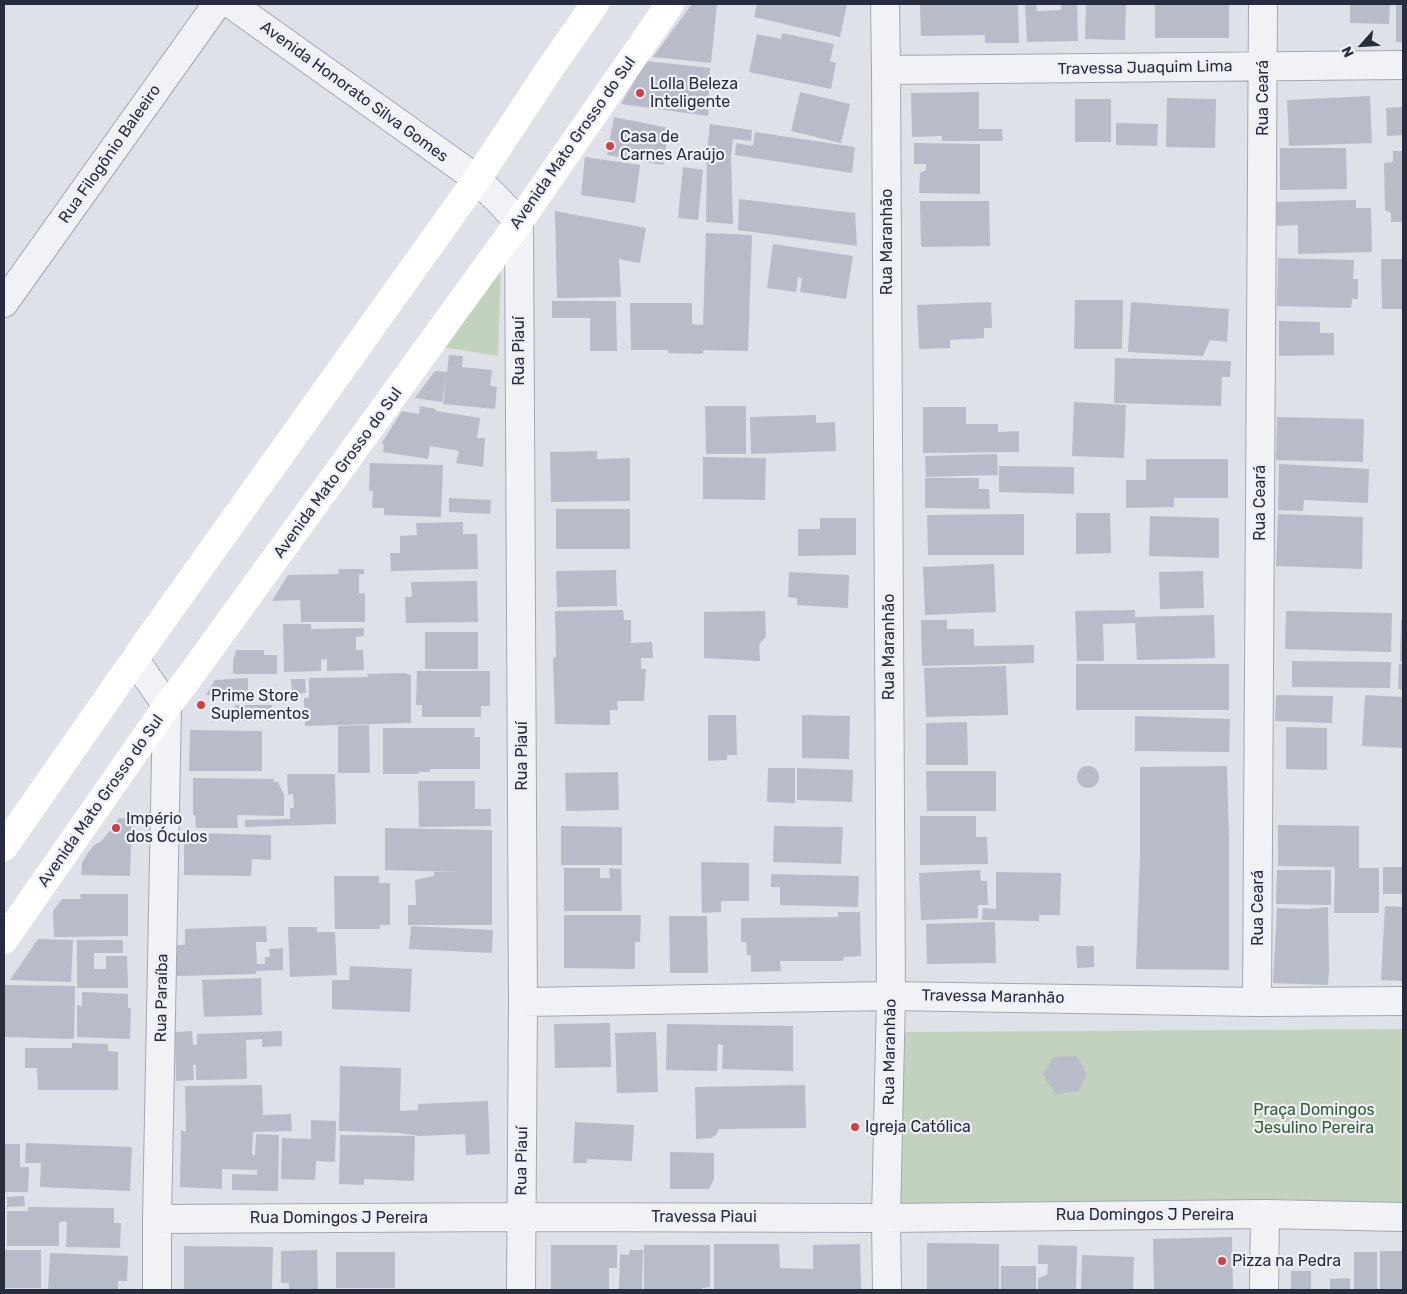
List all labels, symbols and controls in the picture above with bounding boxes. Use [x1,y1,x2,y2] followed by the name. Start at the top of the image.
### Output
[256,17,452,167] street label: Avenida Honorato Silva Gomes
[1337,20,1387,70] north arrow
[1338,44,1358,60] text: N
[506,53,640,233] street label: Avenida Mato Grosso do Sul
[1057,57,1233,79] street label: Travessa Juaquim Lima
[1253,60,1273,136] street label: Rua Ceará
[650,74,738,112] place label: Lolla Beleza Inteligente
[55,81,165,227] street label: Rua Filogônio Baleeiro
[634,87,646,99] marker: Lolla Beleza Inteligente
[620,127,725,165] place label: Casa de Carnes Araújo
[604,140,616,152] marker: Casa de Carnes Araújo
[877,189,897,295] street label: Rua Maranhão
[509,316,529,386] street label: Rua Piauí
[270,384,406,562] street label: Avenida Mato Grosso do Sul
[1250,465,1270,541] street label: Rua Ceará
[879,594,899,700] street label: Rua Maranhão
[211,686,309,724] place label: Prime Store Suplementos
[195,699,207,711] marker: Prime Store Suplementos
[34,711,168,891] street label: Avenida Mato Grosso do Sul
[512,721,532,791] street label: Rua Piauí
[126,809,207,847] place label: Império dos Óculos
[110,822,122,834] marker: Império dos Óculos
[1248,870,1268,946] street label: Rua Ceará
[152,953,172,1043] street label: Rua Paraíba
[921,986,1065,1008] street label: Travessa Maranhão
[879,999,901,1105] street label: Rua Maranhão
[1253,1100,1375,1138] park label: Praça Domingos Jesulino Pereira
[865,1117,971,1137] place label: Igreja Católica
[849,1121,861,1133] marker: Igreja Católica
[512,1126,532,1196] street label: Rua Piauí
[1056,1205,1234,1225] street label: Rua Domingos J Pereira
[651,1207,757,1227] street label: Travessa Piaui
[250,1208,428,1228] street label: Rua Domingos J Pereira
[1232,1251,1341,1271] place label: Pizza na Pedra
[1216,1255,1228,1267] marker: Pizza na Pedra

